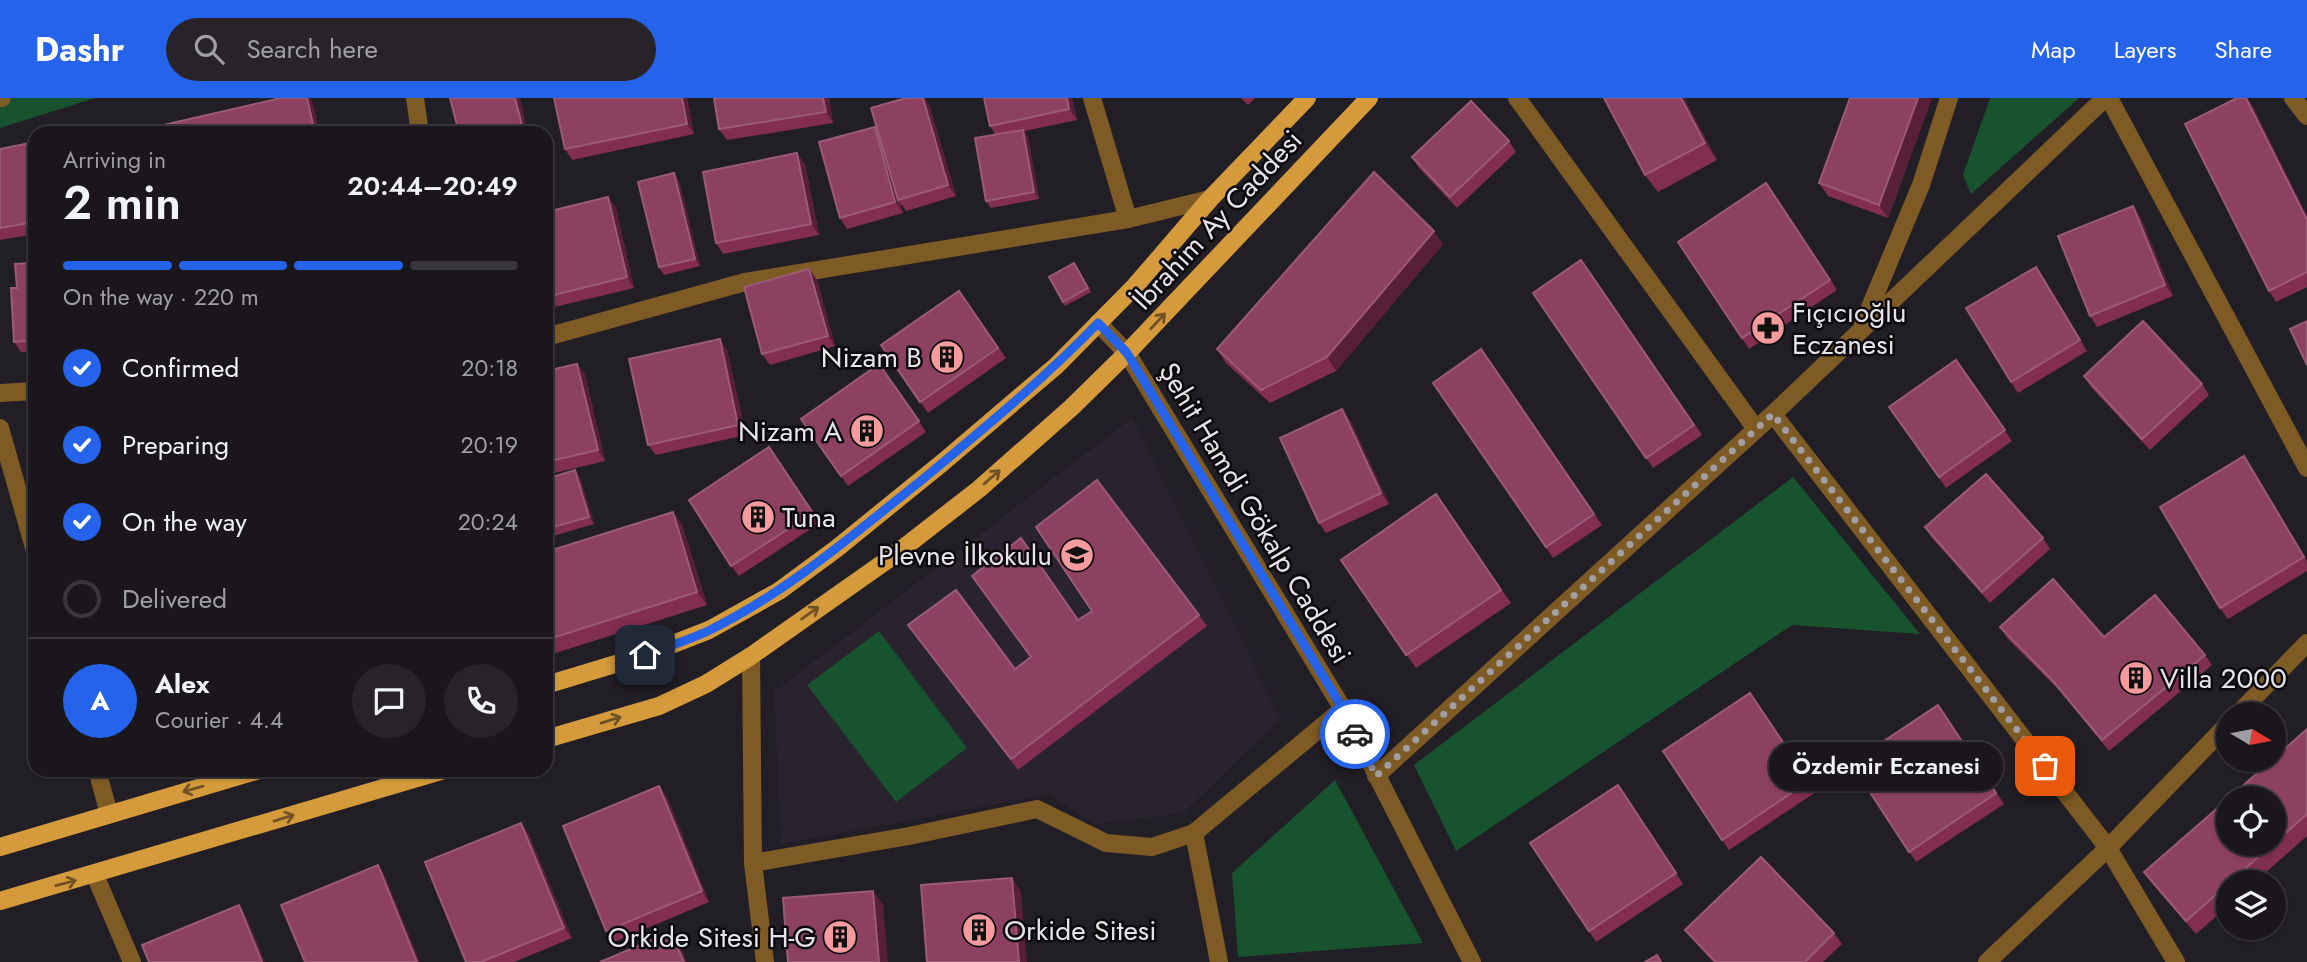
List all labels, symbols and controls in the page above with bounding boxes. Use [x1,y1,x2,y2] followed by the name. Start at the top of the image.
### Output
[166,18,656,81] search box
[35,26,124,73] text: Dashr
[190,30,228,68] icon: search
[246,30,378,68] text: Search here
[2031,32,2076,67] text: Map
[2114,32,2176,67] text: Layers
[2214,32,2272,67] text: Share
[1122,121,1312,319] street label: İbrahim Ay Caddesi
[63,143,166,177] text: Arriving in
[347,167,518,205] text: 20:44–20:49
[63,170,181,236] text: 2 min
[63,280,259,314] text: On the way · 220 m
[1792,292,1906,365] place label: Fıçıcıoğlu Eczanesi
[1749,309,1787,347] pharmacy icon: Fıçıcıoğlu Eczanesi
[1149,313,1166,330] one-way arrow
[821,337,922,378] place label: Nizam B
[928,338,966,376] building icon: Nizam B
[63,349,101,387] icon: check
[122,349,239,387] text: Confirmed
[461,351,518,385] text: 20:18
[1149,355,1361,671] street label: Şehit Hamdi Gökalp Caddesi
[738,411,843,452] place label: Nizam A
[848,412,886,450] building icon: Nizam A
[63,426,101,464] icon: check
[122,426,229,464] text: Preparing
[461,428,518,462] text: 20:19
[983,469,1001,485] one-way arrow
[782,497,836,538] place label: Tuna
[739,498,777,536] building icon: Tuna
[63,503,101,541] icon: check
[122,503,247,541] text: On the way
[458,505,518,539] text: 20:24
[878,535,1052,576] place label: Plevne İlkokulu
[1058,536,1096,574] school or university icon: Plevne İlkokulu
[122,580,227,618] text: Delivered
[800,606,820,620] one-way arrow
[615,625,675,685] pin
[626,636,664,674] icon: home
[2160,658,2287,699] place label: Villa 2000
[2117,659,2155,697] building icon: Villa 2000
[352,664,426,738] button: chat
[444,664,518,738] button: phone
[155,665,209,703] text: Alex
[90,682,110,720] text: A
[1320,699,1390,769] courier
[2216,702,2286,772] north arrow
[2216,702,2286,940] map controls
[155,703,283,737] text: Courier · 4.4
[600,712,622,725] one-way arrow
[1336,715,1374,753] icon: car
[2015,736,2075,796] pin
[1769,742,2003,790] callout: Özdemir Eczanesi
[2026,747,2064,785] icon: bag
[1792,749,1980,783] text: Özdemir Eczanesi
[182,784,204,797] one-way arrow
[2216,786,2286,856] button: locate
[273,811,295,824] one-way arrow
[2216,870,2286,940] button: layers
[54,876,77,889] one-way arrow
[1004,910,1156,951] place label: Orkide Sitesi
[960,911,998,949] building icon: Orkide Sitesi
[608,917,816,958] place label: Orkide Sitesi H-G
[821,918,859,956] building icon: Orkide Sitesi H-G

